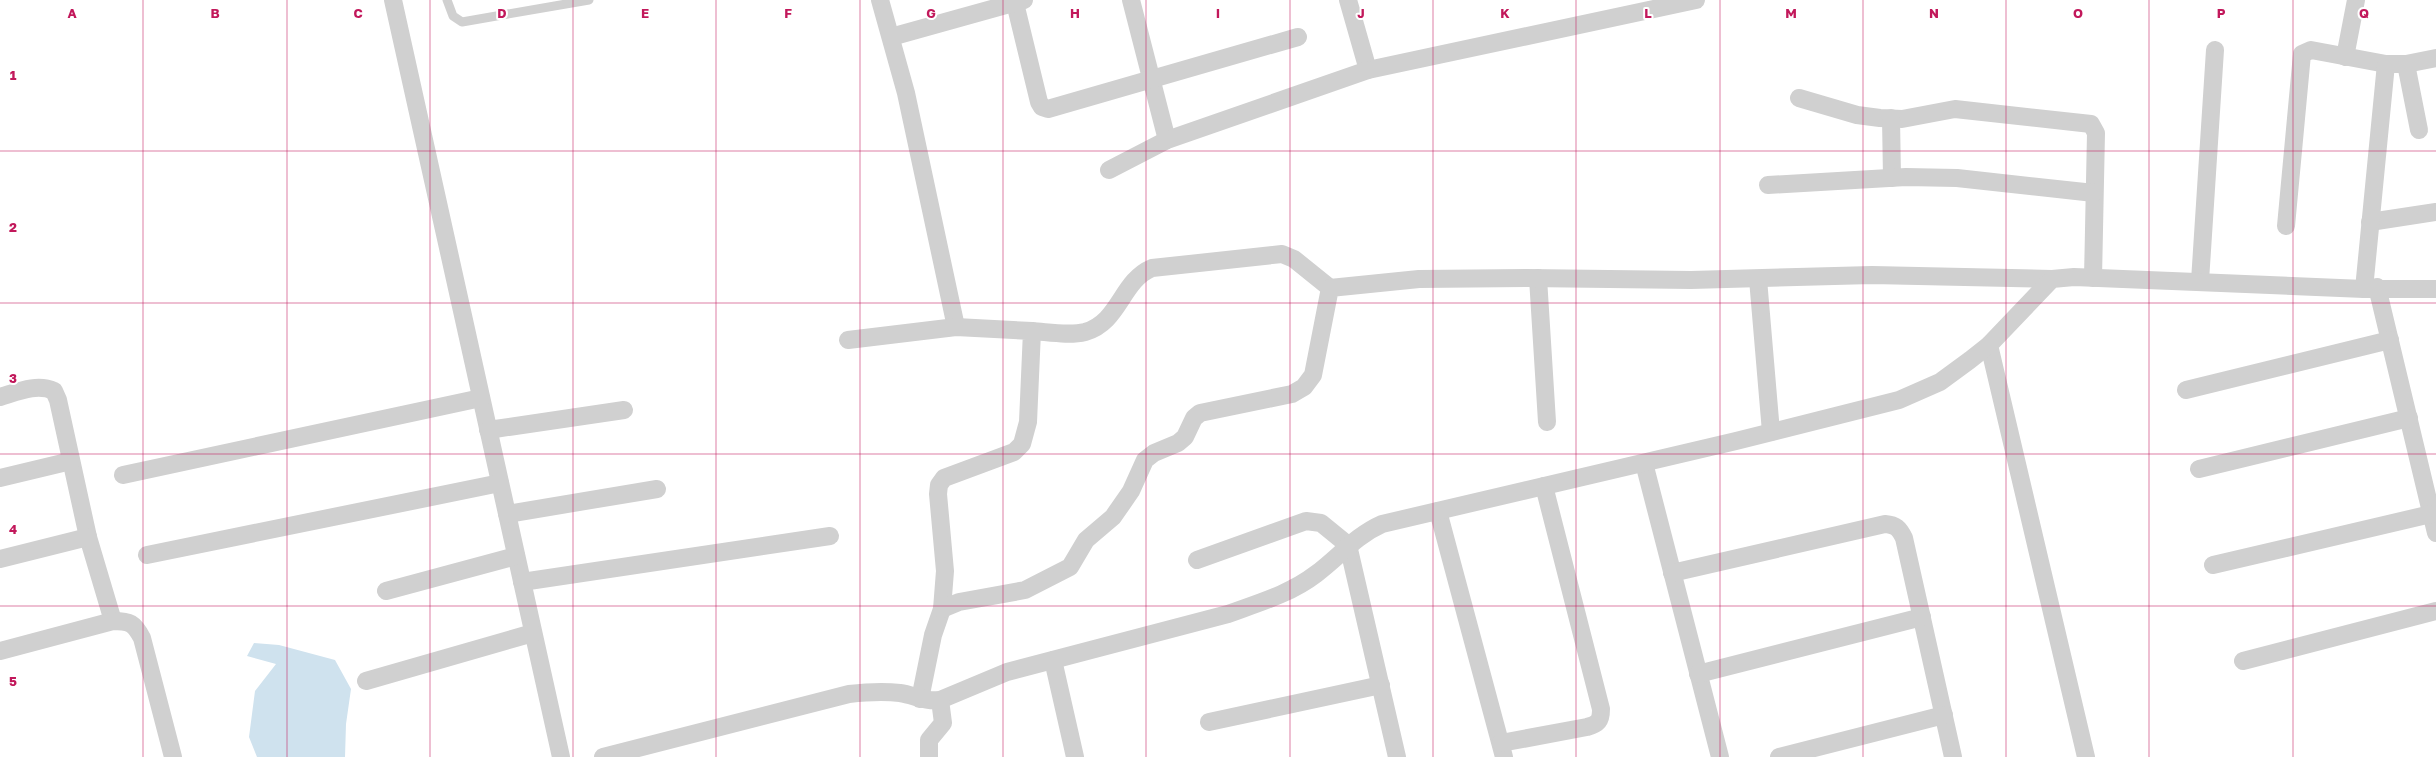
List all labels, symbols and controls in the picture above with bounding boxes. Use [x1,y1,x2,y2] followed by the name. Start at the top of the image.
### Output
[67,5,77,21] text: A
[210,5,220,21] text: B
[353,5,363,21] text: C
[497,5,507,21] text: D
[641,5,649,21] text: E
[784,5,792,21] text: F
[926,5,936,21] text: G
[1070,5,1080,21] text: H
[1216,5,1220,21] text: I
[1357,5,1365,21] text: J
[1500,5,1510,21] text: K
[1644,5,1652,21] text: L
[1785,5,1797,21] text: M
[1929,5,1939,21] text: N
[2073,5,2083,21] text: O
[2217,5,2226,21] text: P
[2359,5,2369,21] text: Q
[10,67,17,83] text: 1
[9,219,17,235] text: 2
[9,370,17,386] text: 3
[9,521,17,537] text: 4
[9,673,17,689] text: 5

